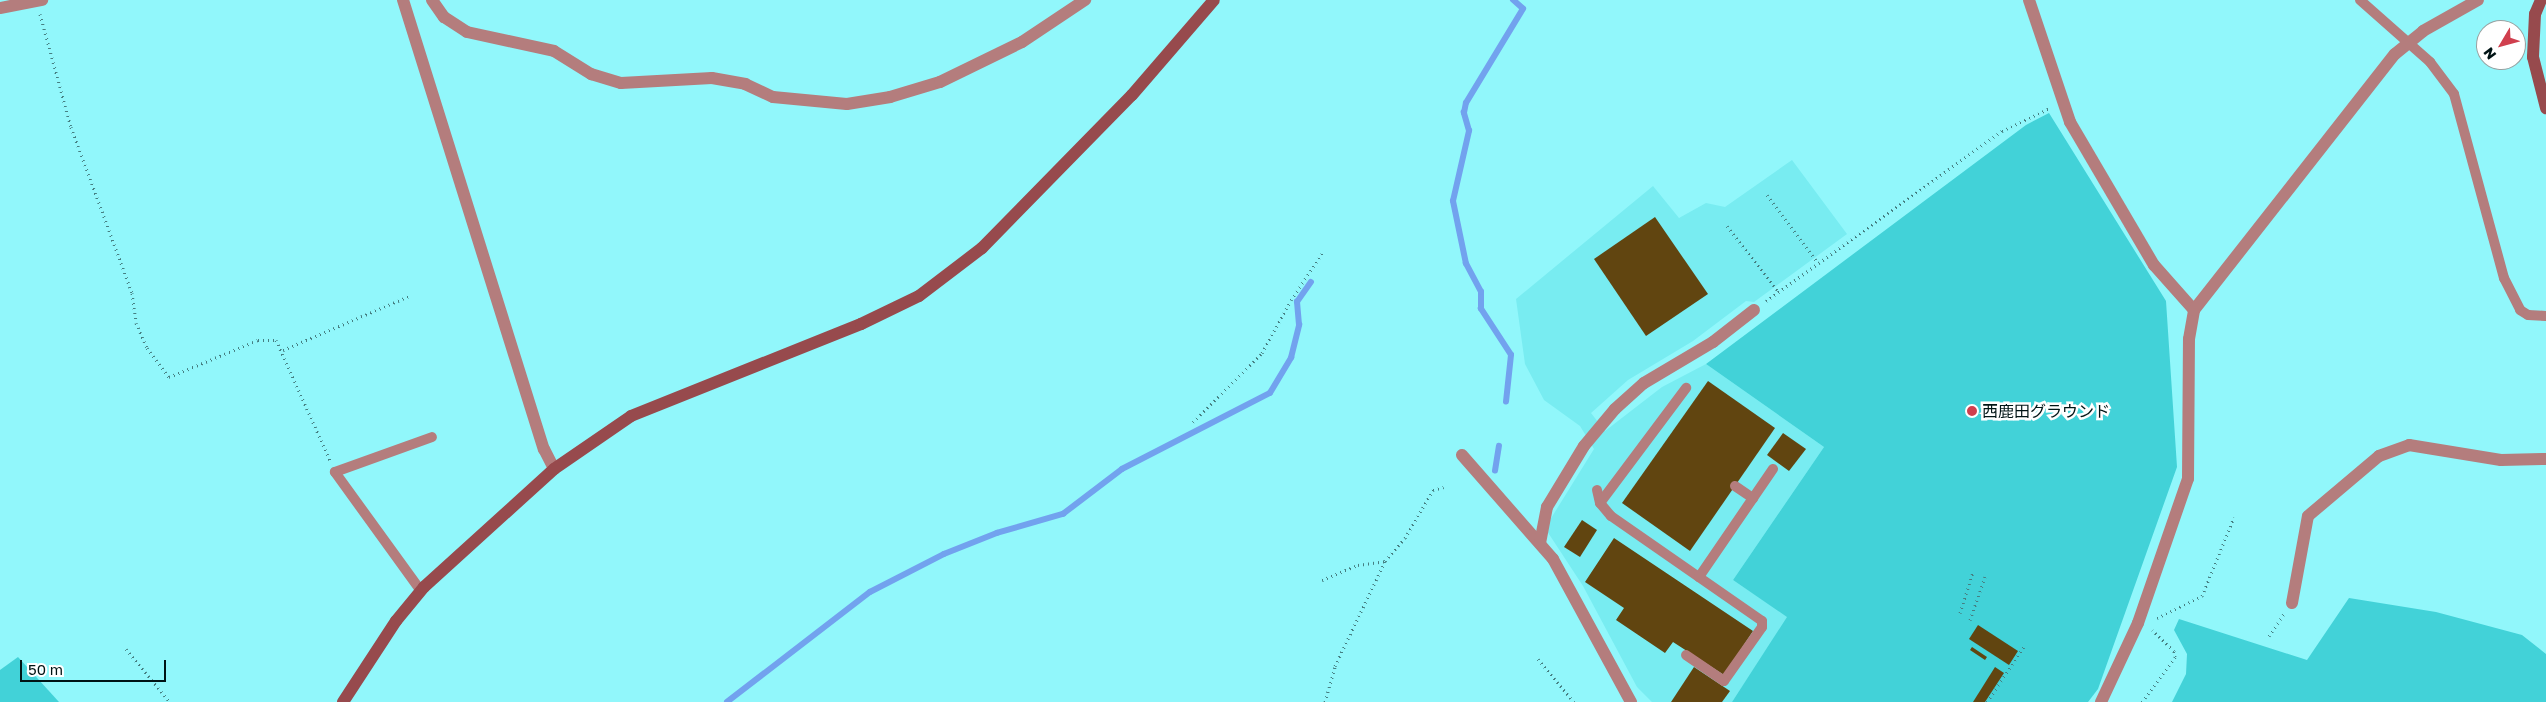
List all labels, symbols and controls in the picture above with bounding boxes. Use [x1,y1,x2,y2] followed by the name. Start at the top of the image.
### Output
[2476,20,2526,70] north arrow
[2479,44,2499,63] text: N
[1982,401,2110,421] place label: 西鹿田グラウンド
[1966,405,1978,417] marker: 西鹿田グラウンド
[22,650,169,682] scale bar
[28,660,63,678] text: 50 m

